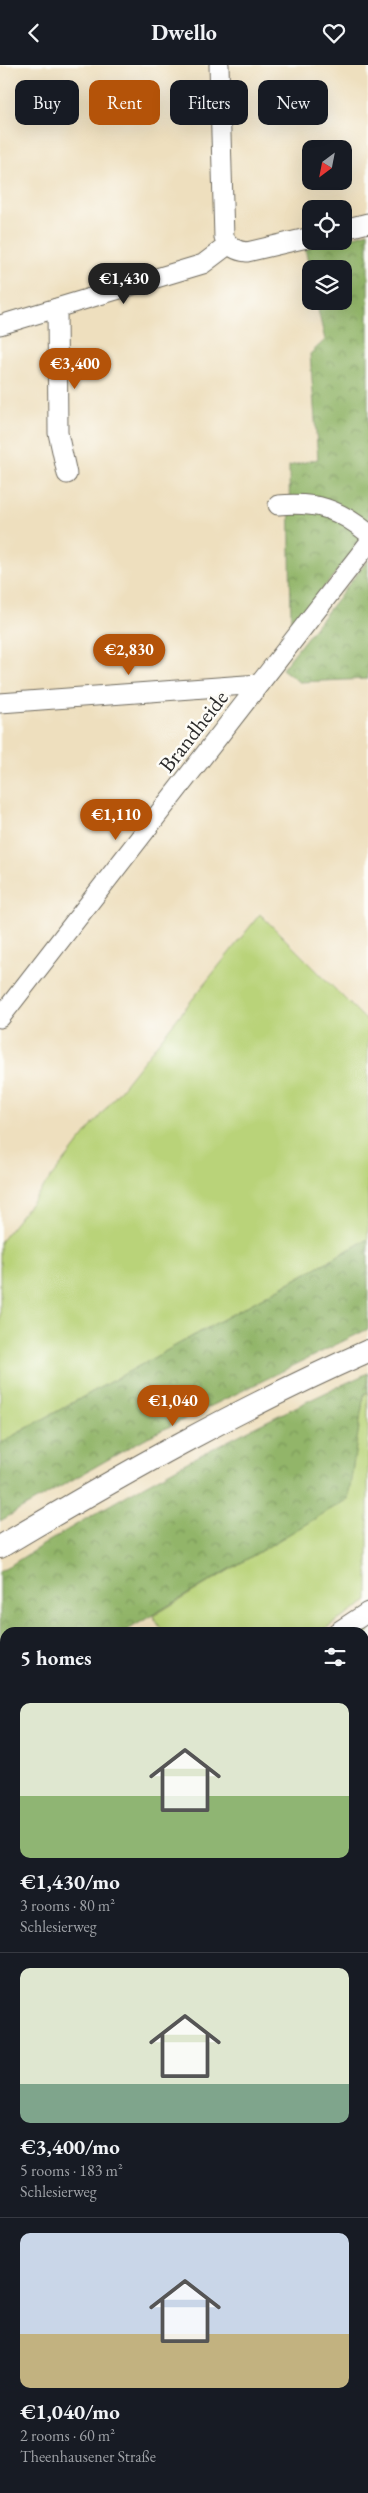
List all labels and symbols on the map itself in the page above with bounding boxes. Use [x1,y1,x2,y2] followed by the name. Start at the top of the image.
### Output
[302,140,352,190] north arrow
[83,263,165,305] pin: €1,430
[34,347,116,390] pin: €3,400
[88,633,170,676] pin: €2,830
[152,684,235,778] street label: Brandheide
[75,799,157,841] pin: €1,110
[132,1385,214,1427] pin: €1,040

